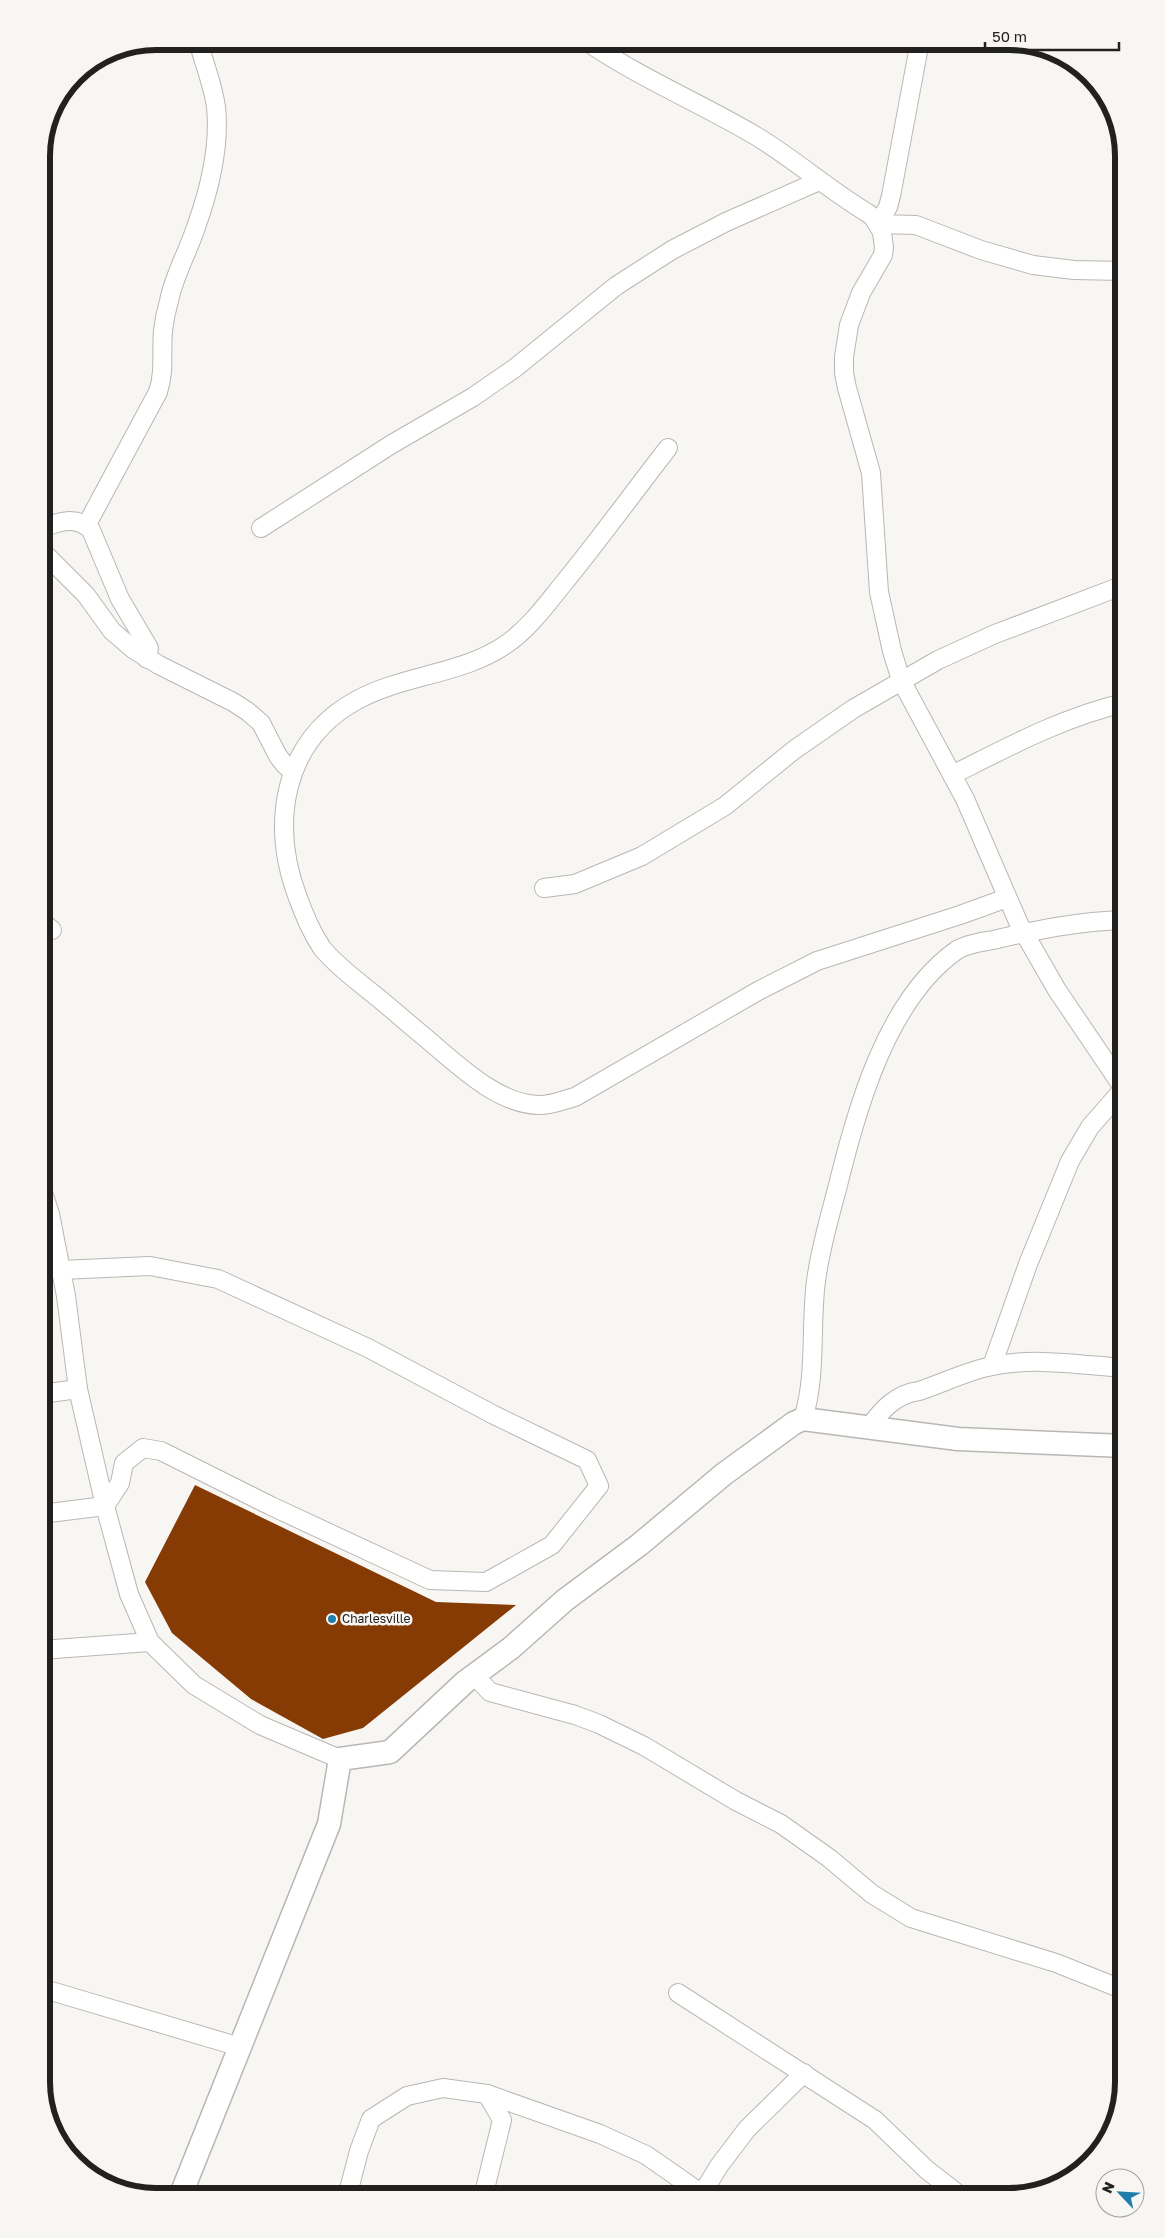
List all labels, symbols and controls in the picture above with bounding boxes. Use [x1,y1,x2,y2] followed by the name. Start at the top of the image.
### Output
[985,20,1119,52] scale bar
[992,27,1027,45] text: 50 m
[342,1611,411,1626] place label: Charlesville
[326,1613,338,1625] marker: Charlesville
[1095,2168,1145,2218] north arrow
[1098,2179,1118,2196] text: N

